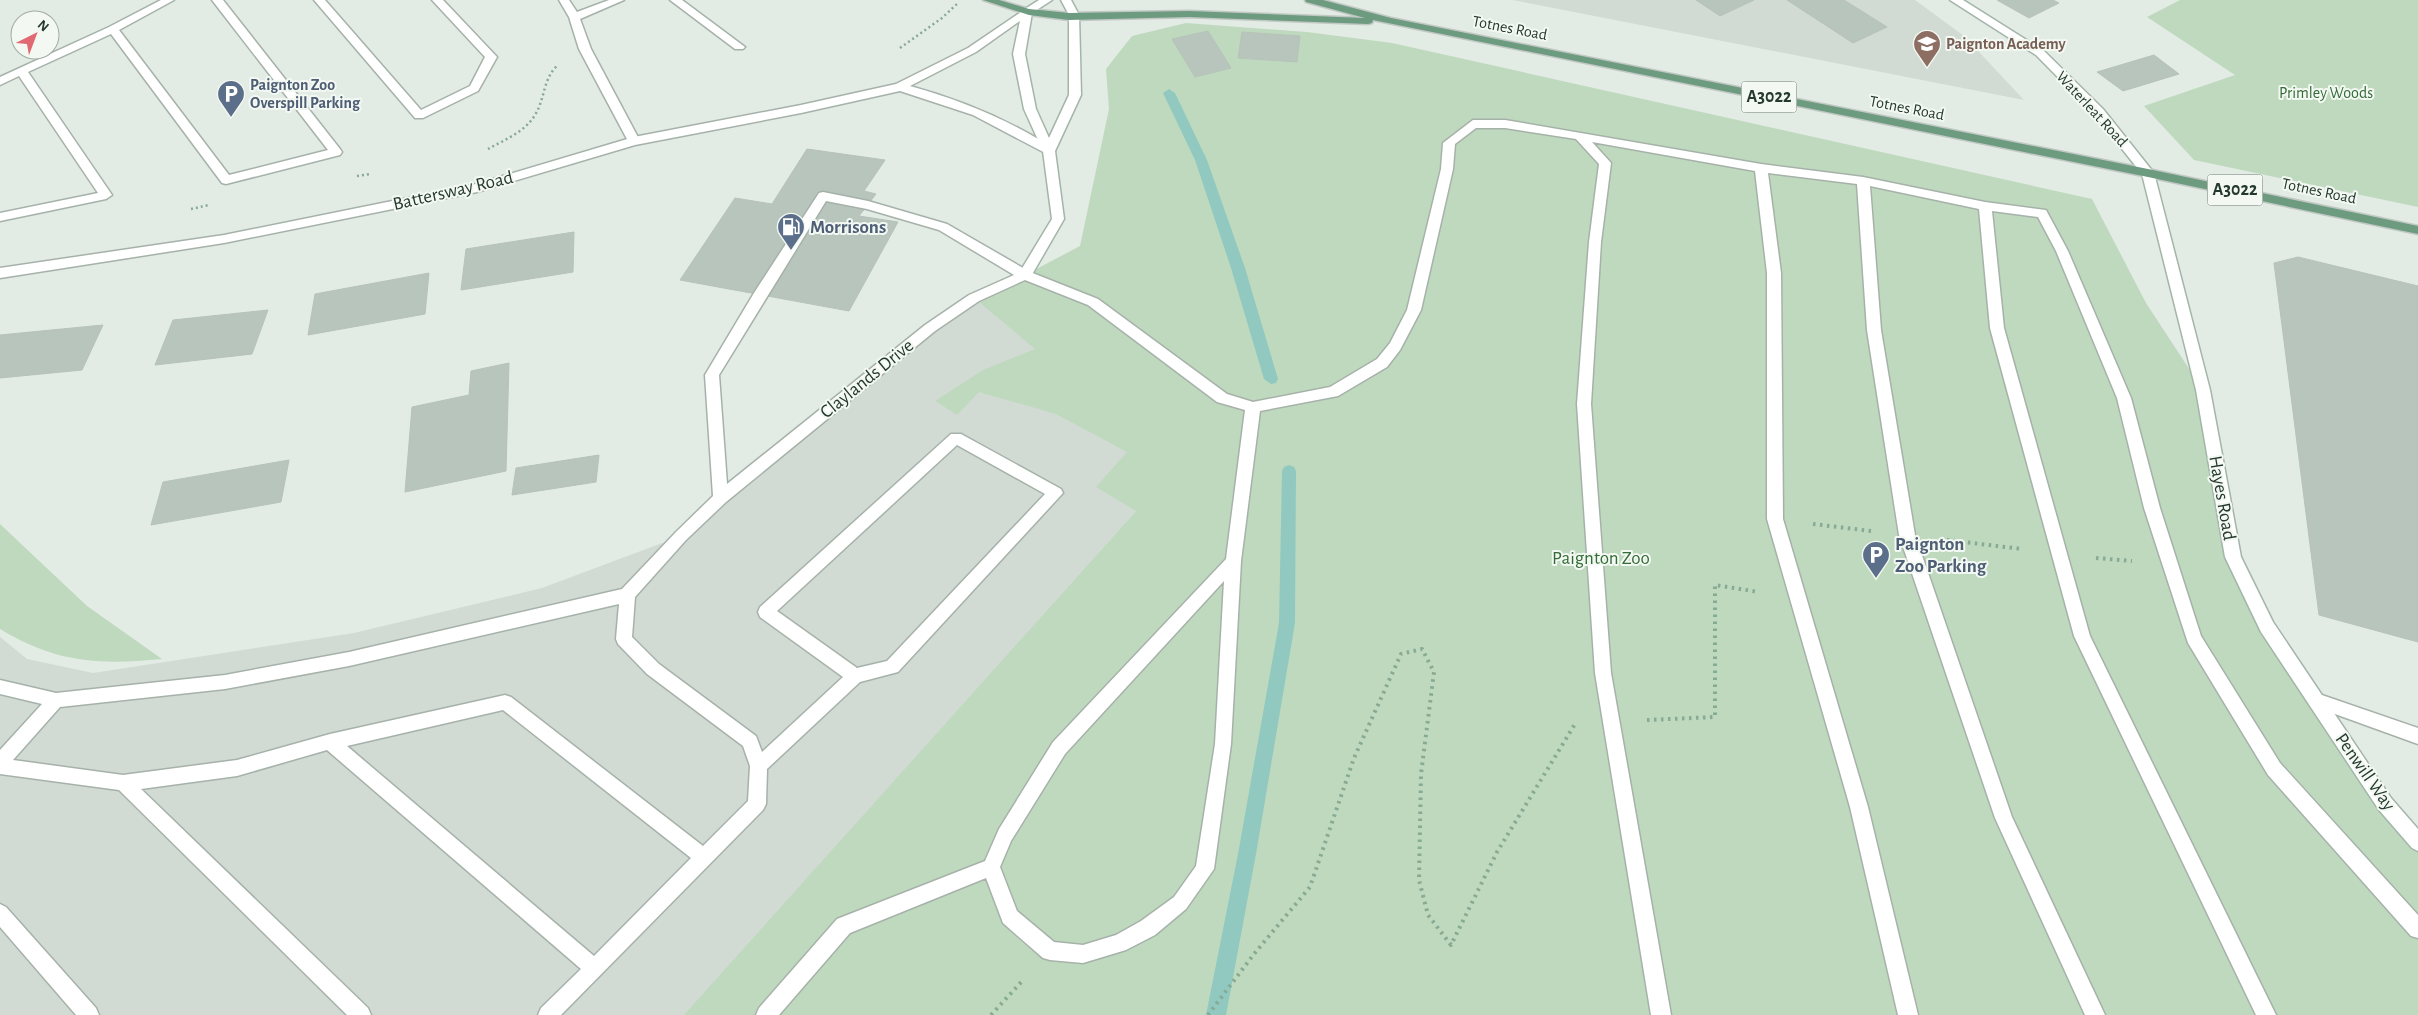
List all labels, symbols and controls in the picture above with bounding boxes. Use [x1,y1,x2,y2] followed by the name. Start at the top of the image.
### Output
[10,10,60,60] north arrow
[1471,13,1549,43] street label: Totnes Road
[35,18,51,35] text: N
[1912,29,1942,68] school or university icon: Paignton Academy
[1946,36,2066,53] place label: Paignton Academy
[2053,68,2131,150] street label: Waterleat Road
[250,77,361,111] place label: Paignton Zoo Overspill Parking
[216,79,246,118] parking icon: Paignton Zoo Overspill Parking
[1742,81,1796,112] road number: A3022
[2279,85,2373,102] park label: Primley Woods
[1868,93,1946,123] street label: Totnes Road
[391,168,515,214] street label: Battersway Road
[2208,174,2262,206] road number: A3022
[2280,175,2358,207] street label: Totnes Road
[776,212,806,251] fuel station icon: Morrisons
[810,218,886,237] place label: Morrisons
[817,336,917,422] street label: Claylands Drive
[2205,454,2239,542] street label: Hayes Road
[1895,535,1987,576] place label: Paignton Zoo Parking
[1861,540,1891,579] parking icon: Paignton Zoo Parking
[1552,549,1650,568] park label: Paignton Zoo
[2331,730,2399,814] street label: Penwill Way

